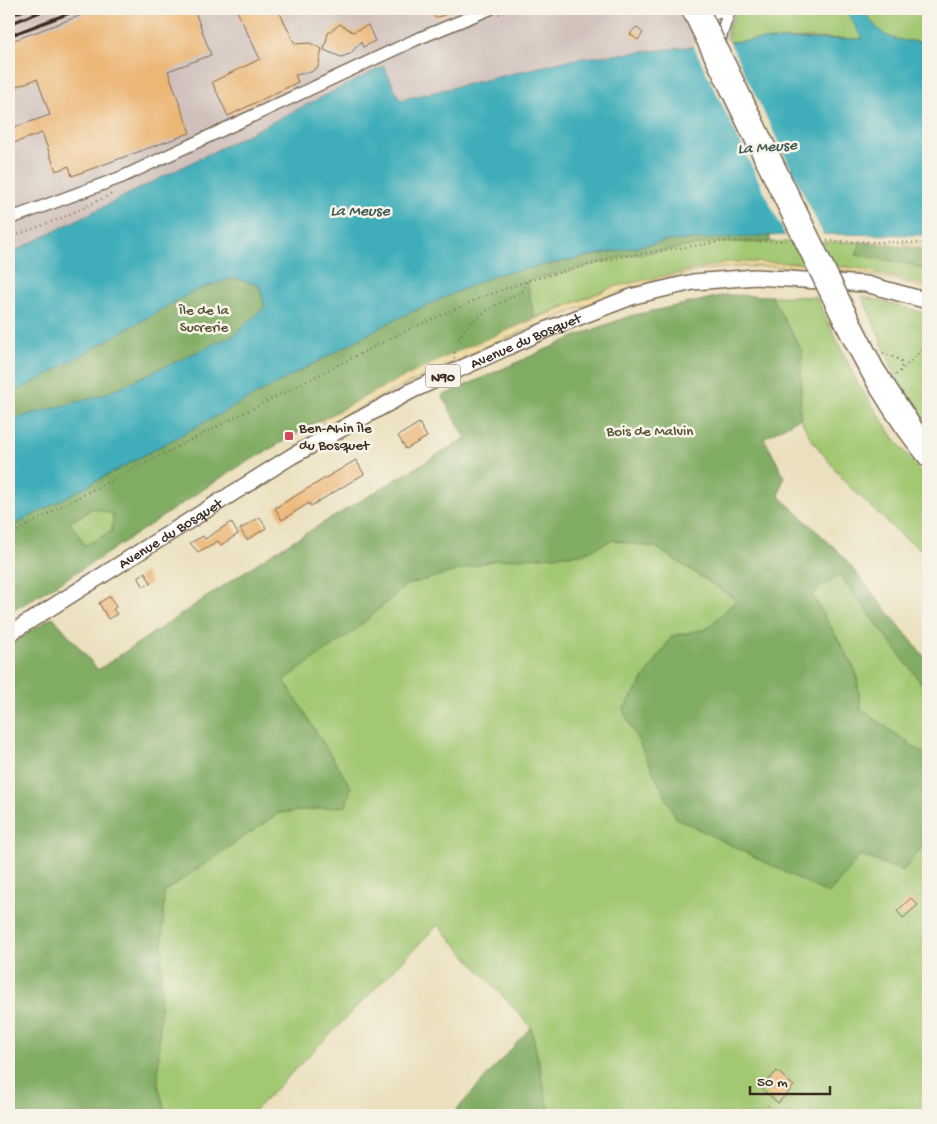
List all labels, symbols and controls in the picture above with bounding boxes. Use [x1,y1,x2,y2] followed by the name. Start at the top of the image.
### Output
[737,137,798,160] water label: La Meuse
[330,203,391,222] water label: La Meuse
[178,302,230,337] park label: Île de la Sucrerie
[468,310,586,374] street label: Avenue du Bosquet
[426,364,460,388] road number: N90
[298,420,372,455] place label: Ben-Ahin Île du Bosquet
[606,423,693,441] park label: Bois de Malvin
[283,430,295,442] marker: Ben-Ahin Île du Bosquet
[116,494,228,574] street label: Avenue du Bosquet
[750,1064,830,1096] scale bar
[757,1074,788,1092] text: 50 m

